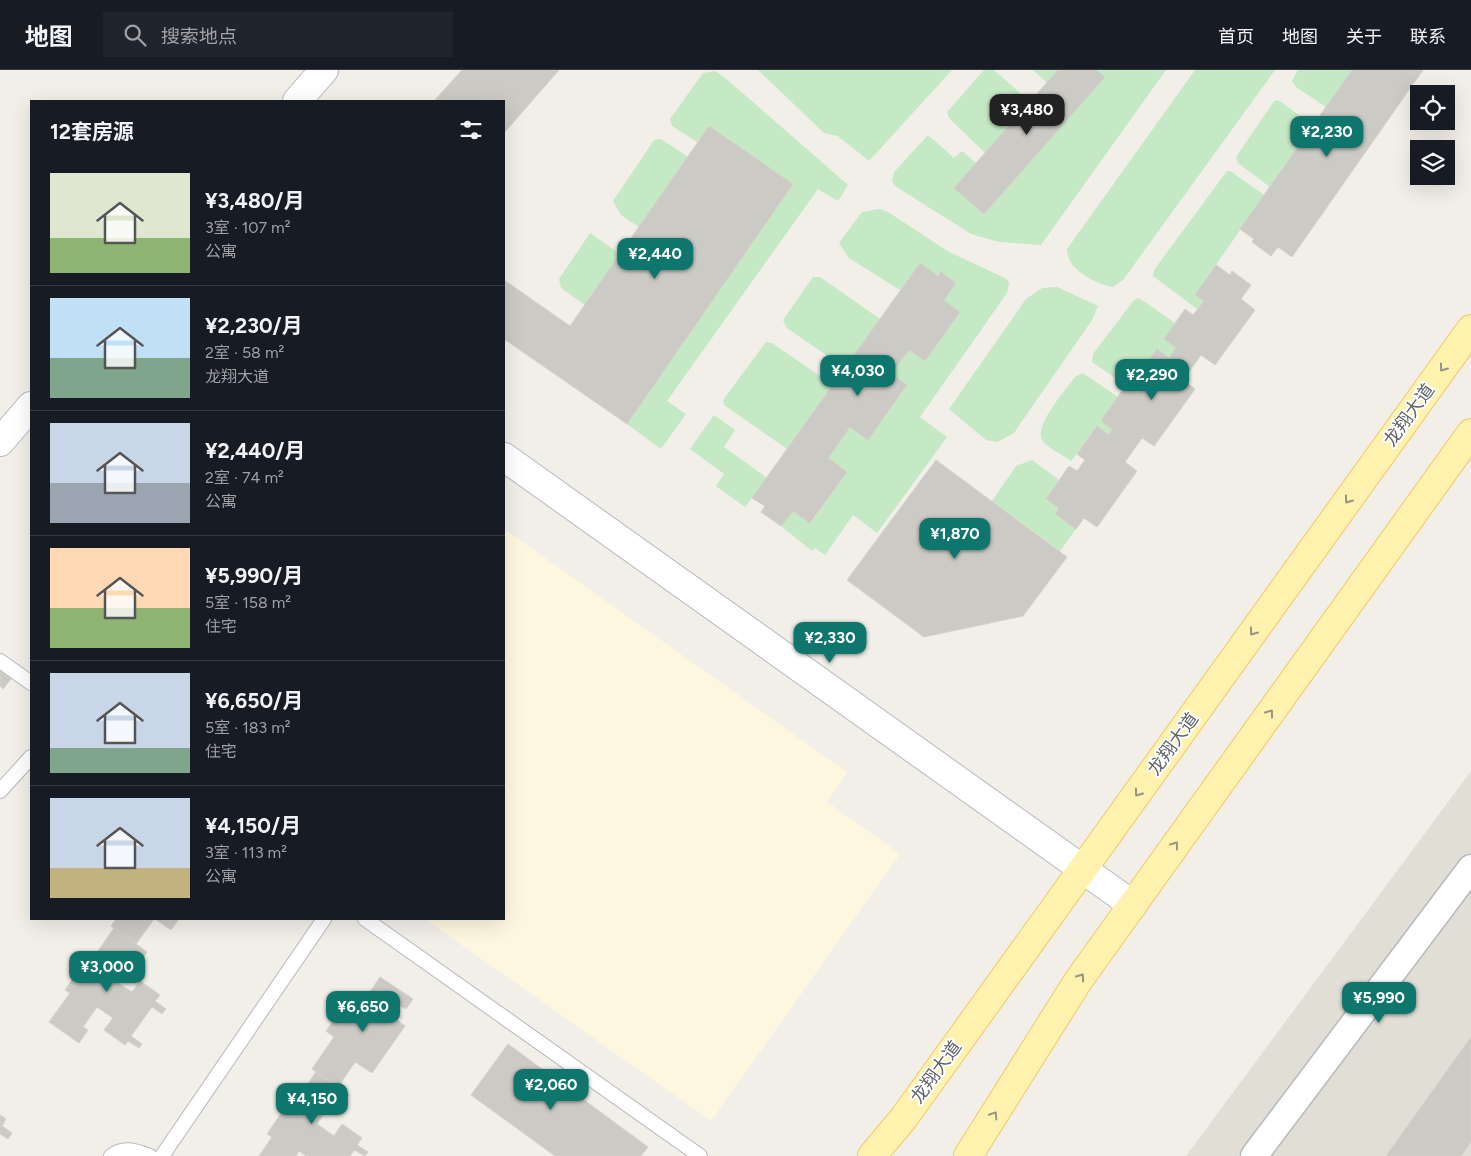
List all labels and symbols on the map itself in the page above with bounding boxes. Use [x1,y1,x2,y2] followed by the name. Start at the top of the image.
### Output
[986,93,1068,136] pin: ¥3,480
[1286,116,1368,158] pin: ¥2,230
[614,238,696,280] pin: ¥2,440
[817,354,899,397] pin: ¥4,030
[1111,358,1193,401] pin: ¥2,290
[1440,362,1448,371] one-way arrow
[1379,379,1439,451] street label: 龙翔大道
[1345,494,1354,504] one-way arrow
[914,518,996,560] pin: ¥1,870
[789,622,871,664] pin: ¥2,330
[1250,626,1259,636] one-way arrow
[1143,708,1203,780] street label: 龙翔大道
[1264,709,1273,719] one-way arrow
[1134,787,1144,796] one-way arrow
[1170,842,1178,851] one-way arrow
[66,950,148,993] pin: ¥3,000
[1075,974,1084,983] one-way arrow
[1338,982,1420,1024] pin: ¥5,990
[322,990,404,1033] pin: ¥6,650
[906,1036,966,1108] street label: 龙翔大道
[510,1068,592,1111] pin: ¥2,060
[271,1082,353,1125] pin: ¥4,150
[988,1111,997,1120] one-way arrow

